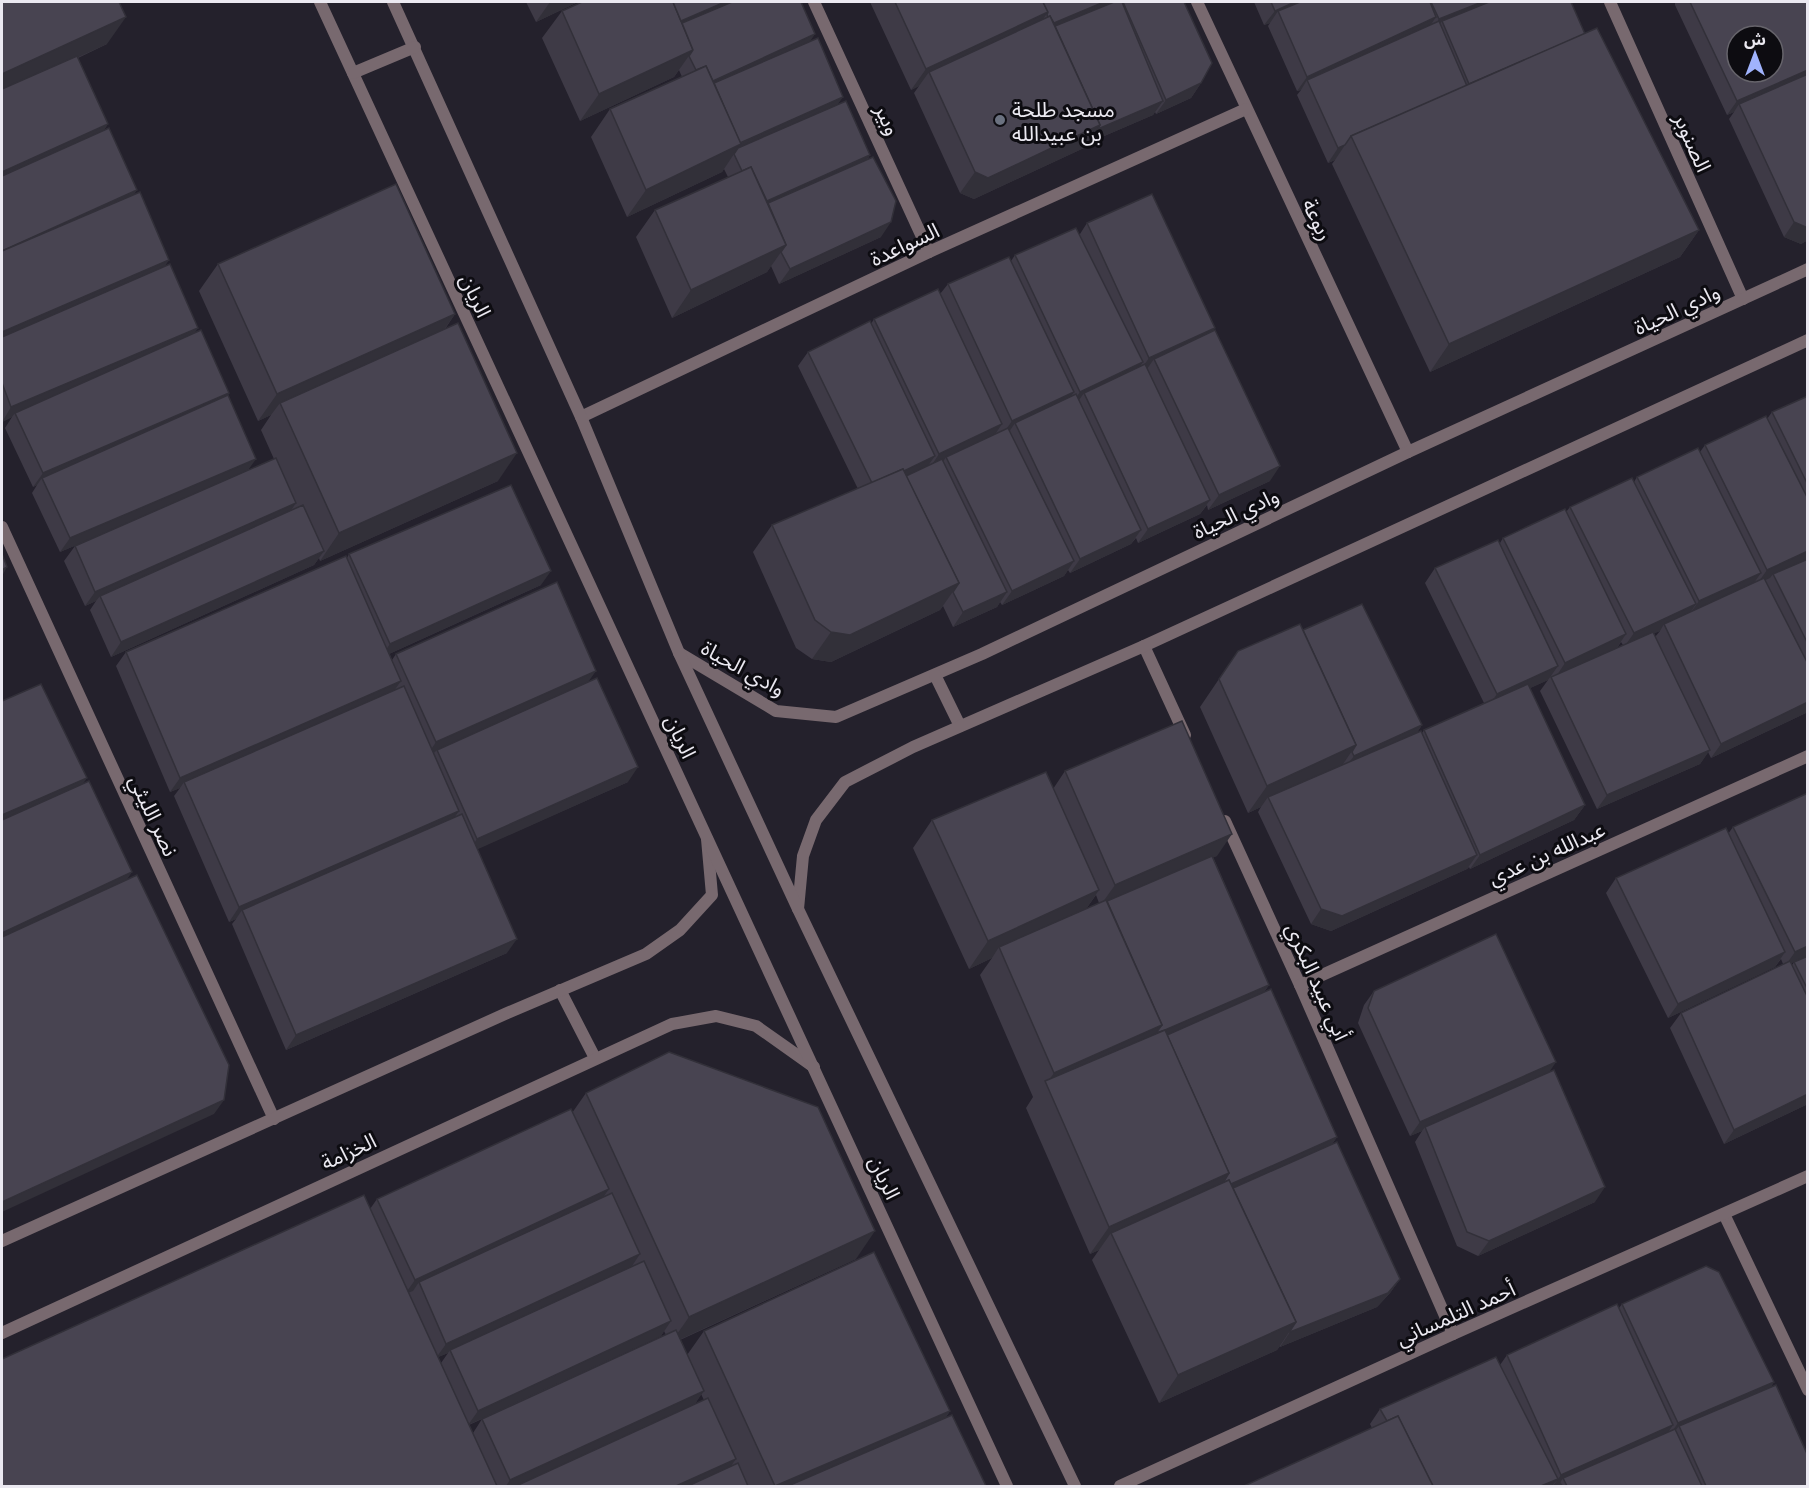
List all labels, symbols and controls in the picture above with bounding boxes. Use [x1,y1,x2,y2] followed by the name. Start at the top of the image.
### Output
[1725,24,1785,84] north arrow
[1744,28,1766,49] text: ش
[1012,94,1115,146] place label: مسجد طلحة بن عبيدالله
[869,98,908,139] street label: وبير
[1668,107,1719,176] street label: الصنوبر
[993,113,1007,127] marker: مسجد طلحة بن عبيدالله
[1297,193,1341,245] street label: ربوعة
[865,215,943,271] street label: السواعدة
[455,269,499,321] street label: الريان
[1628,276,1725,344] street label: وادي الحياة
[1187,480,1284,548] street label: وادي الحياة
[695,632,791,705] street label: وادي الحياة
[660,710,704,762] street label: الريان
[120,770,186,862] street label: نصر الليثي
[1483,814,1610,894] street label: عبدالله بن عدي
[1277,918,1357,1046] street label: أبي عبيد البكري
[316,1125,380,1175] street label: الخزامة
[864,1151,908,1203] street label: الريان
[1391,1273,1521,1354] street label: أحمد التلمساني

